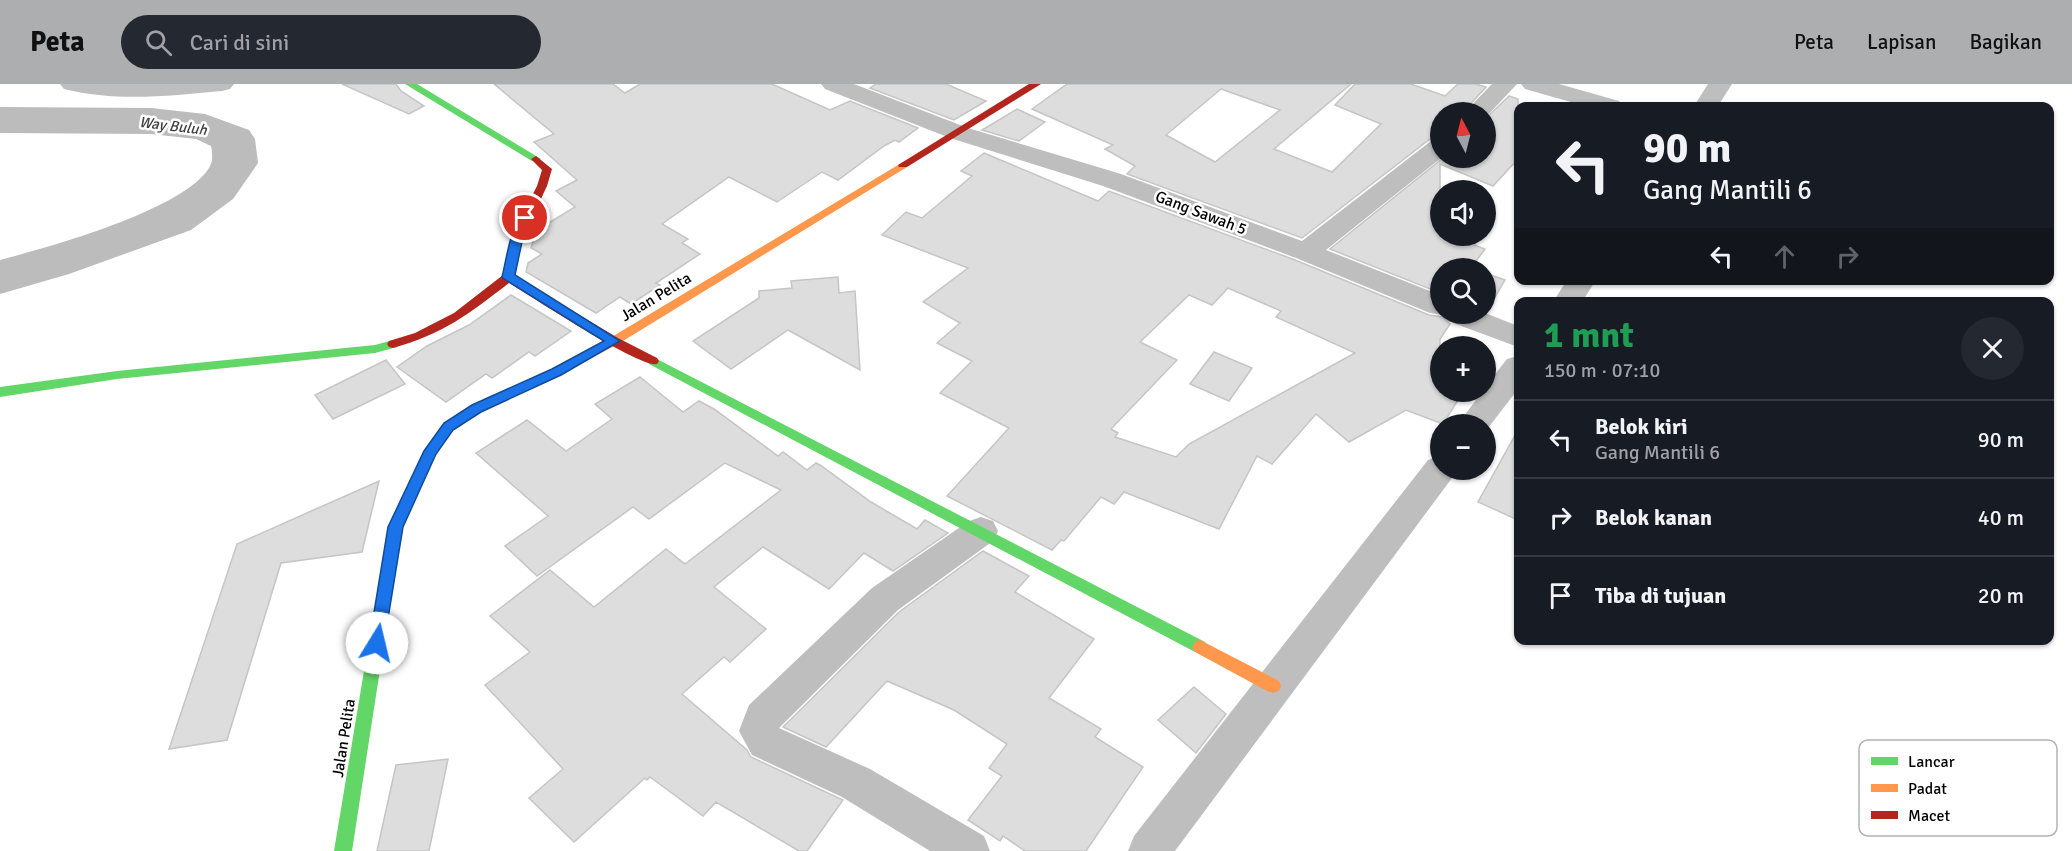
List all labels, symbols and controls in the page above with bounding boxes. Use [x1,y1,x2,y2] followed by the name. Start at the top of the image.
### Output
[121,15,541,69] search box
[30,25,85,59] text: Peta
[142,26,175,59] icon: search
[190,29,289,56] text: Cari di sini
[1794,29,1834,55] text: Peta
[1867,29,1936,55] text: Lapisan
[1969,29,2042,55] text: Bagikan
[1430,102,1496,168] north arrow
[1430,102,1496,480] map controls
[138,113,209,139] water label: Way Buluh
[1643,123,1732,174] text: 90 m
[1544,126,1622,204] icon: left
[1643,174,1812,207] text: Gang Mantili 6
[1430,180,1496,246] button: sound
[1152,186,1250,240] street label: Gang Sawah 5
[499,192,550,243] pin
[508,201,541,234] icon: arrive
[1705,240,1738,273] icon: left
[1768,240,1801,273] icon: ahead
[1831,240,1864,273] icon: right
[1430,258,1496,324] button: search
[617,268,695,326] street label: Jalan Pelita
[1544,313,1634,358] text: 1 mnt
[1961,317,2024,380] button: close
[1430,336,1496,402] button: +
[1544,358,1660,383] text: 150 m · 07:10
[1595,413,1688,440] text: Belok kiri
[1430,414,1496,480] button: −
[1544,423,1577,456] icon: left
[1978,426,2024,453] text: 90 m
[1595,440,1720,465] text: Gang Mantili 6
[1544,501,1577,534] icon: right
[1595,504,1712,531] text: Belok kanan
[1978,504,2024,531] text: 40 m
[1544,579,1577,612] icon: arrive
[1595,582,1726,609] text: Tiba di tujuan
[1978,582,2024,609] text: 20 m
[345,611,409,675] position arrow
[328,697,360,779] street label: Jalan Pelita
[1859,740,2057,836] legend
[1908,752,1955,772] text: Lancar
[1908,779,1947,799] text: Padat
[1908,806,1950,826] text: Macet

